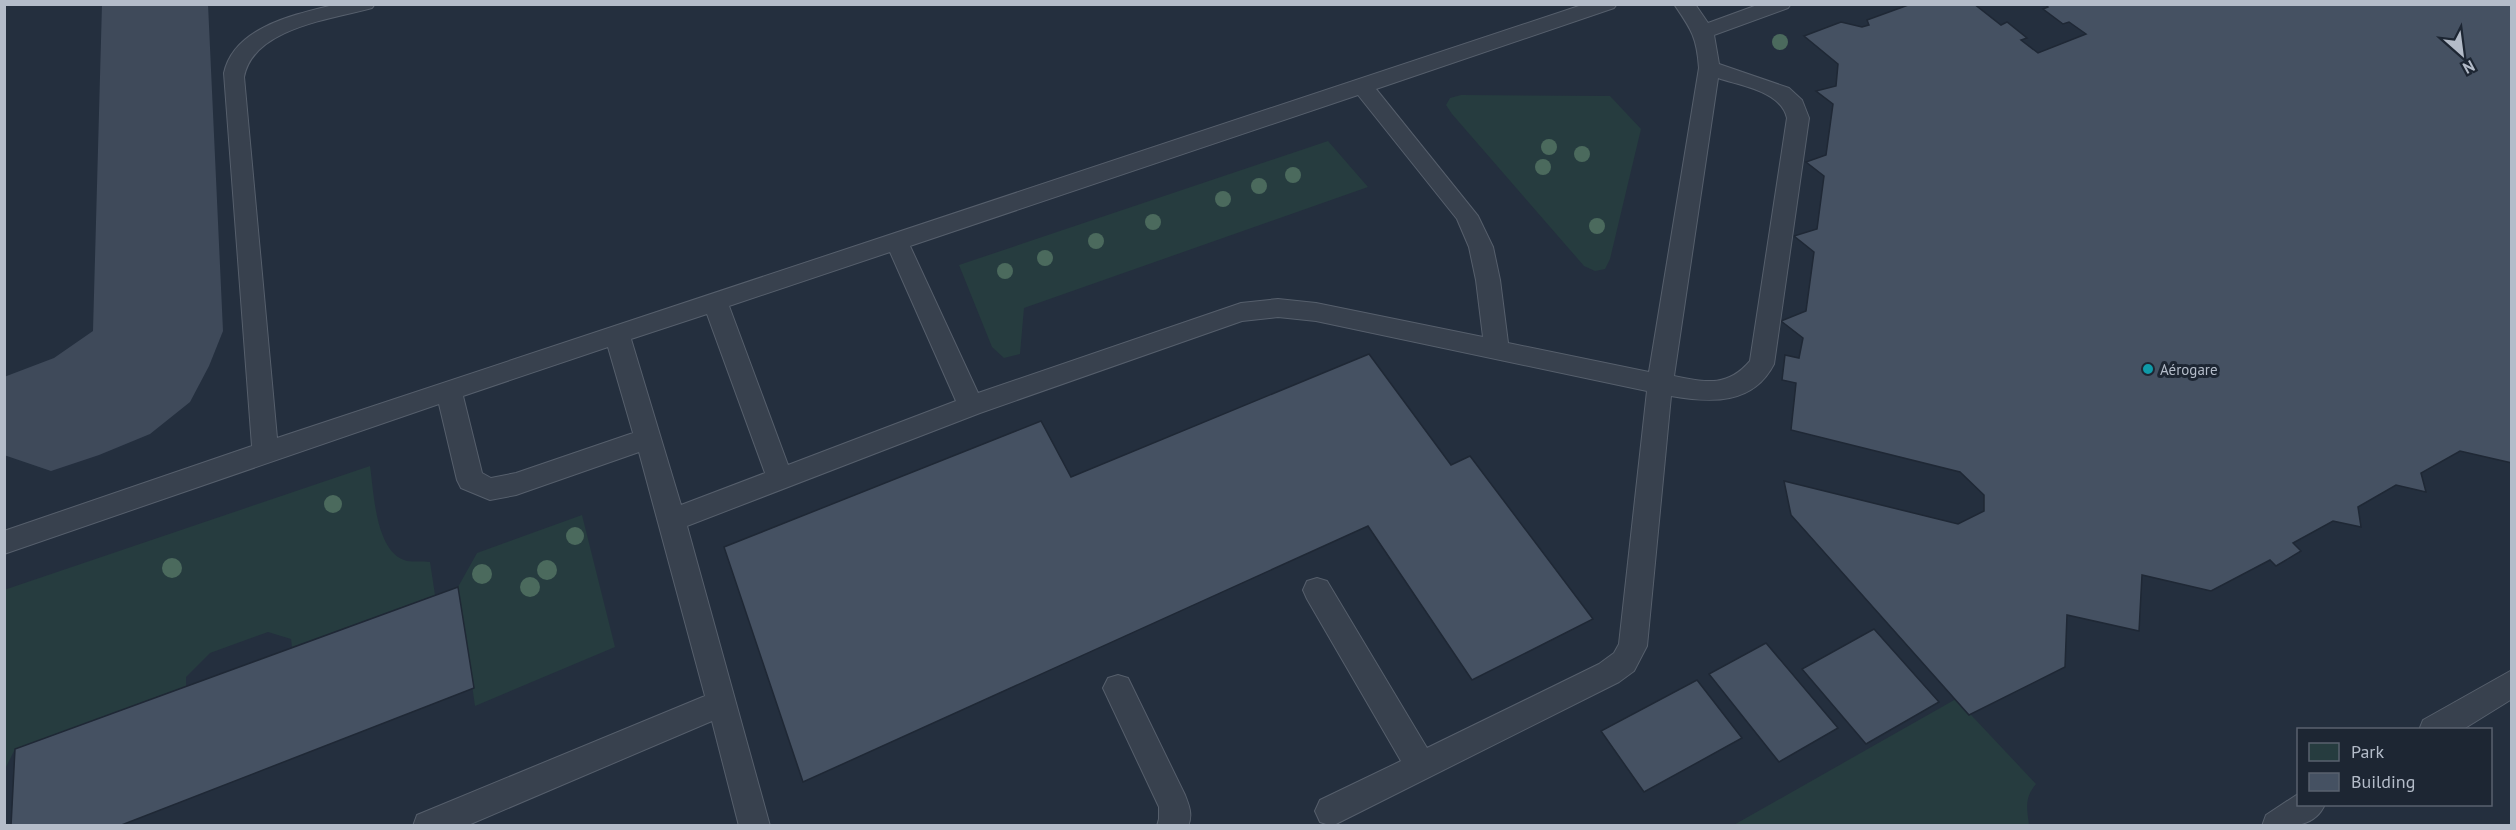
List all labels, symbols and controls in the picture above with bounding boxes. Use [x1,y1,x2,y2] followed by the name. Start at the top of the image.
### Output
[2432,24,2492,84] north arrow
[2460,56,2478,79] text: N
[2160,360,2218,379] place label: Aérogare
[2141,362,2155,376] marker: Aérogare
[2297,728,2492,806] legend
[2351,740,2384,763] text: Park
[2351,770,2415,793] text: Building

